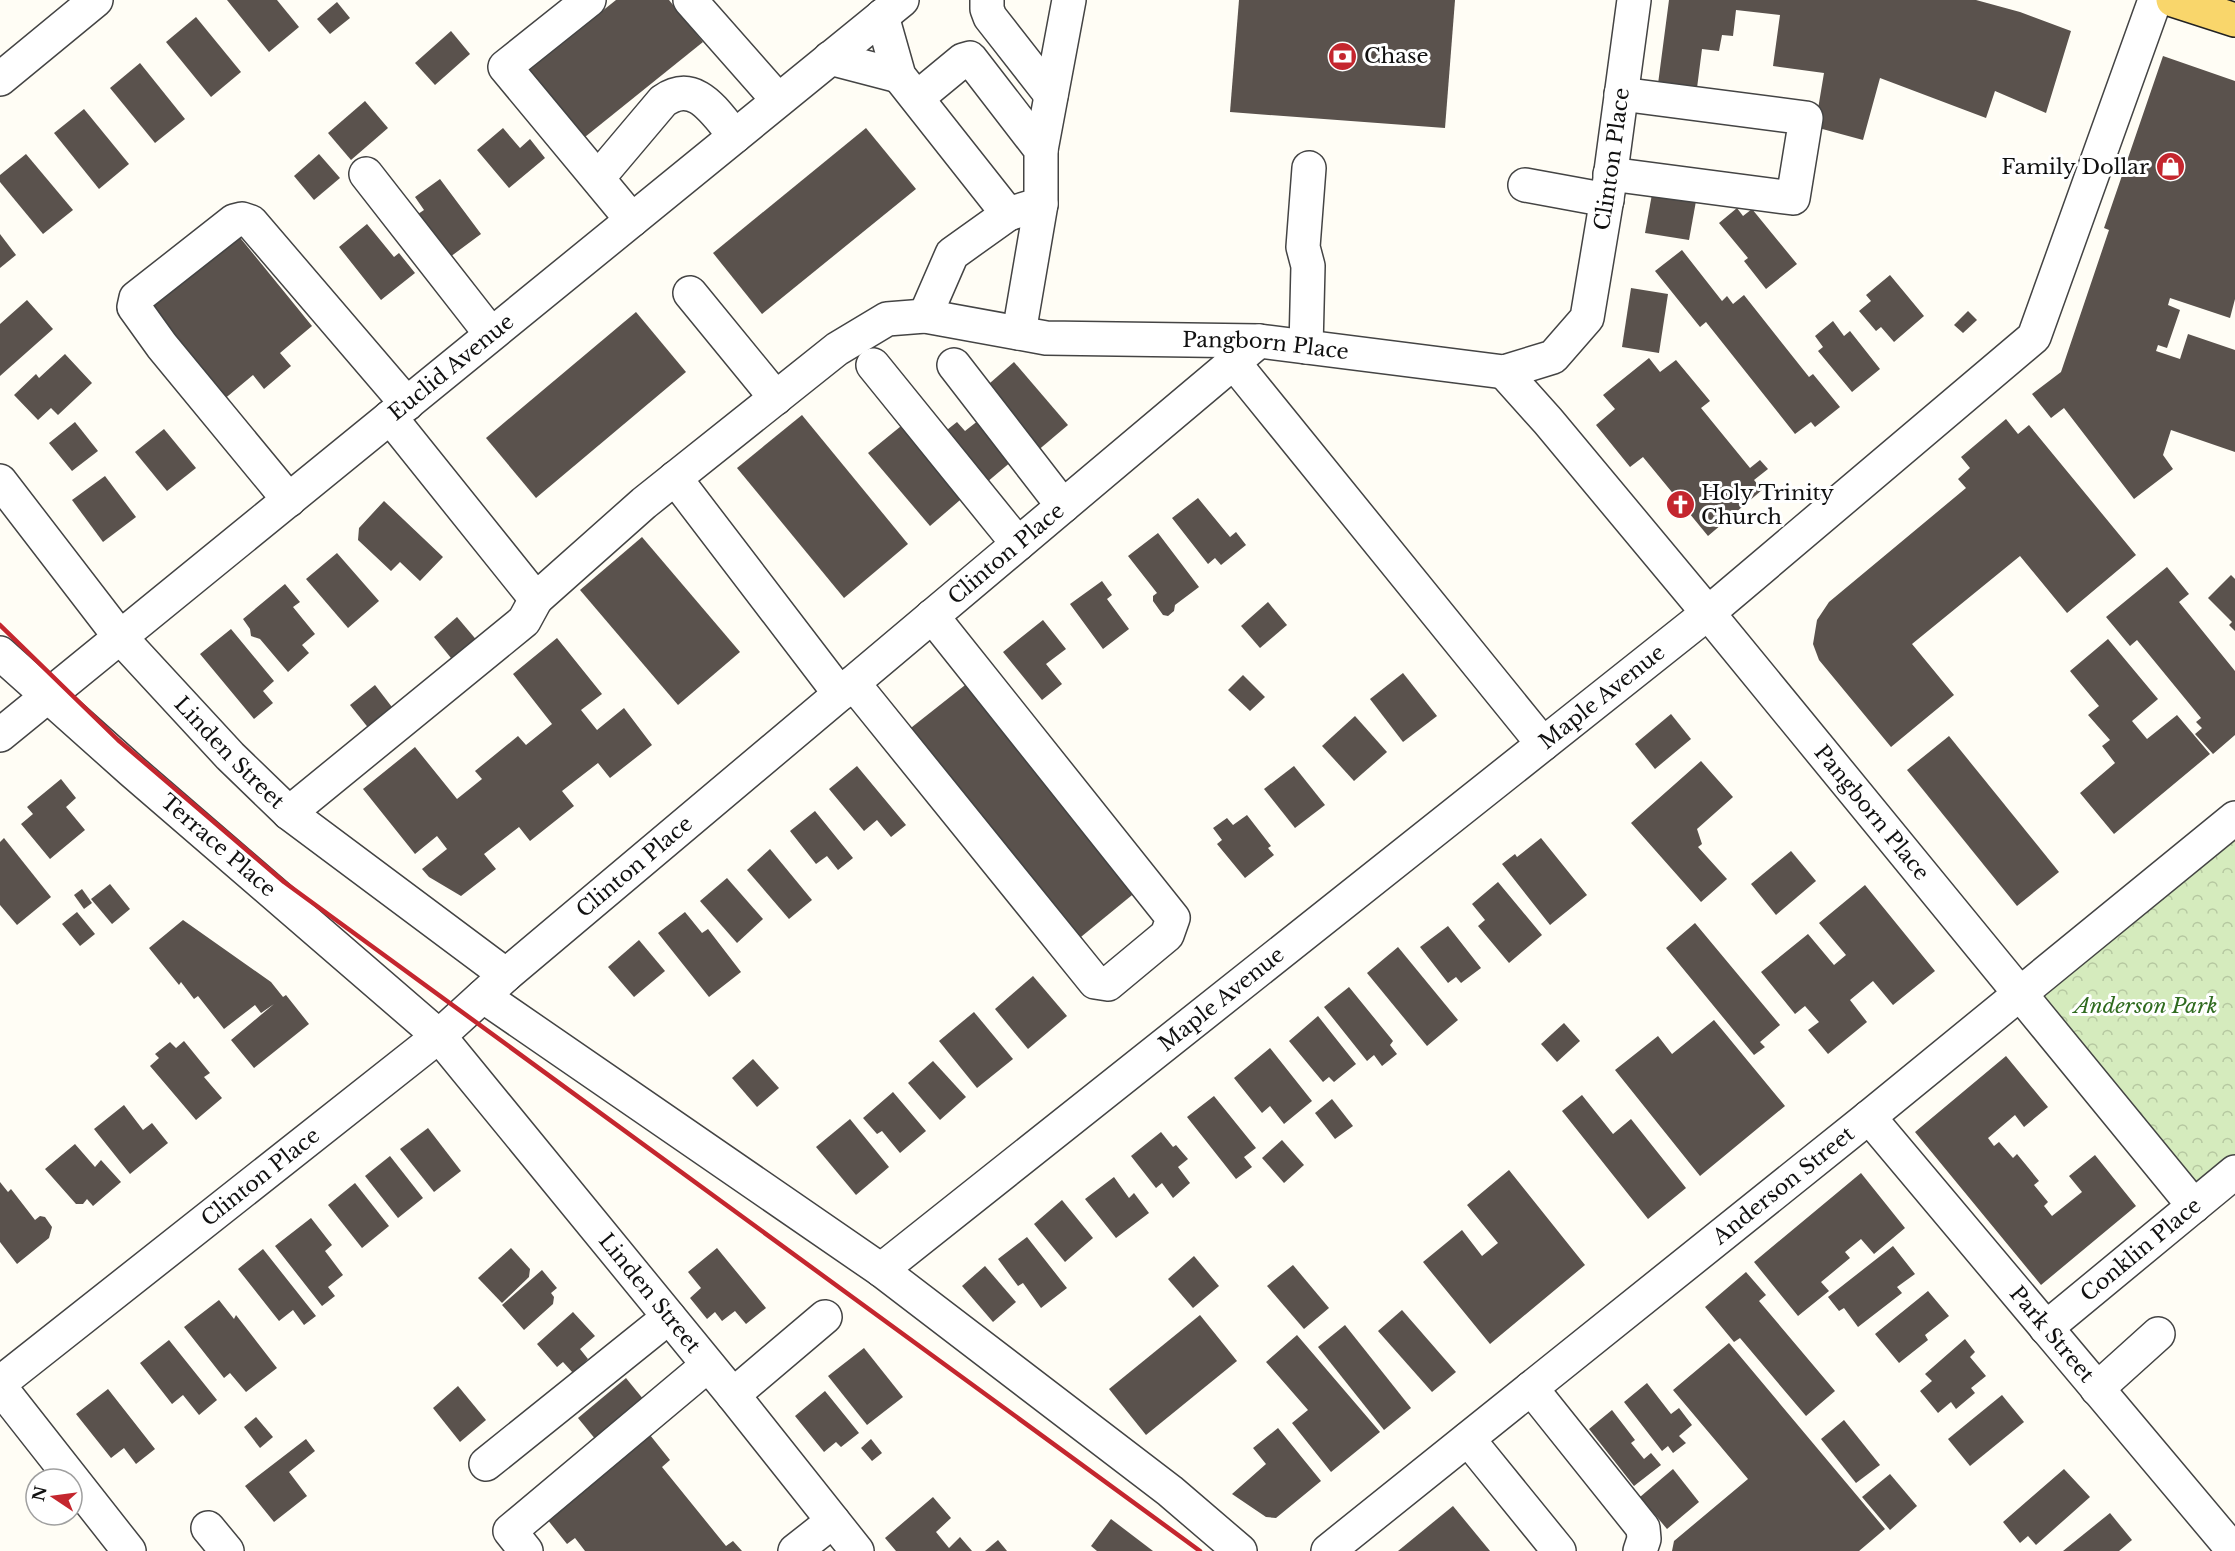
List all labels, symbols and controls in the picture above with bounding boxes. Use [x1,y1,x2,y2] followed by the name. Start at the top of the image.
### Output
[1327,40,1359,72] bank icon: Chase
[1364,43,1429,69] place label: Chase
[1589,86,1635,232] street label: Clinton Place
[2154,151,2186,183] shop icon: Family Dollar
[2001,154,2149,180] place label: Family Dollar
[383,309,519,426] street label: Euclid Avenue
[1182,327,1350,365] street label: Pangborn Place
[1701,480,1835,530] place label: Holy Trinity Church
[1664,489,1696,521] church icon: Holy Trinity Church
[943,498,1069,610] street label: Clinton Place
[1534,639,1670,755] street label: Maple Avenue
[169,691,290,814] street label: Linden Street
[1809,740,1935,886] street label: Pangborn Place
[155,789,281,902] street label: Terrace Place
[571,811,698,923] street label: Clinton Place
[1154,942,1290,1057] street label: Maple Avenue
[2071,993,2218,1019] park label: Anderson Park
[1707,1121,1860,1251] street label: Anderson Street
[196,1122,325,1232] street label: Clinton Place
[2075,1192,2206,1307] street label: Conklin Place
[593,1228,706,1358] street label: Linden Street
[2004,1281,2100,1388] street label: Park Street
[24,1467,84,1527] north arrow
[28,1484,51,1503] text: N

